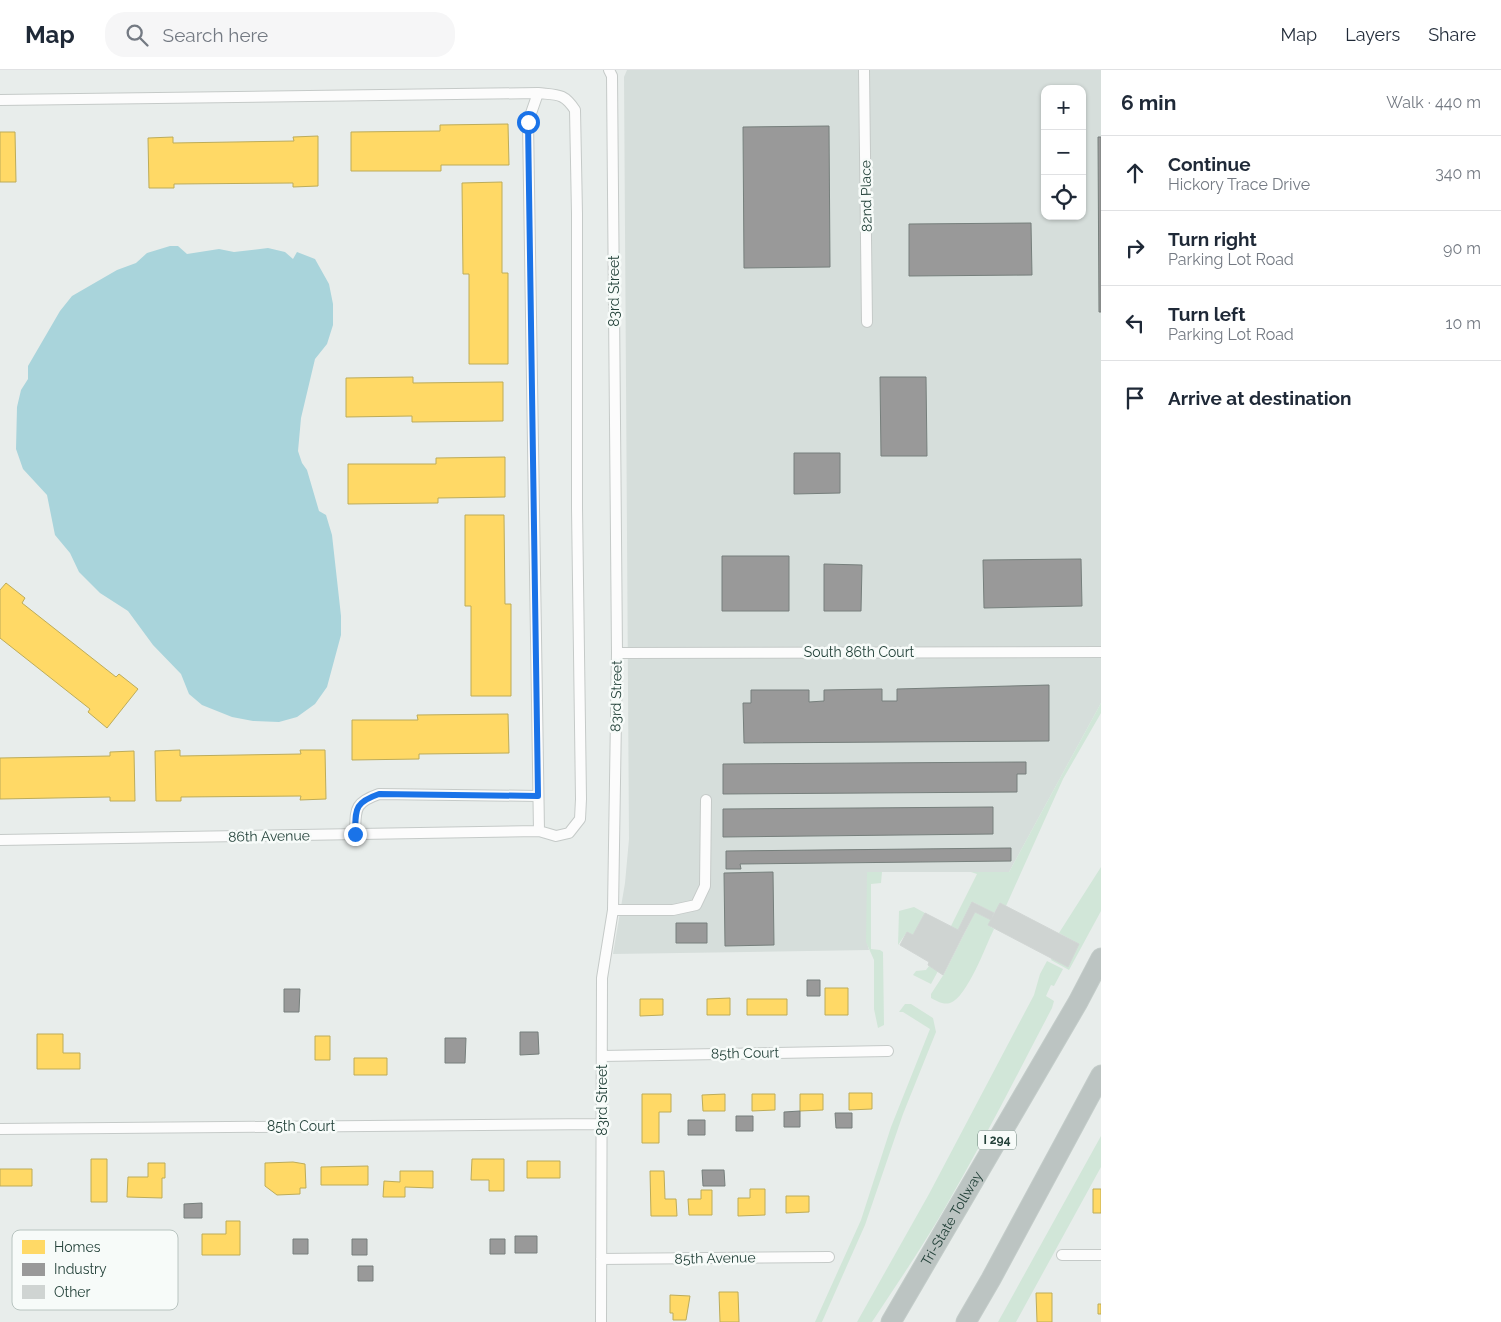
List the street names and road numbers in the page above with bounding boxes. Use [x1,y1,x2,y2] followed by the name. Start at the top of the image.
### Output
[857,160,875,232] street label: 82nd Place
[606,255,622,327] street label: 83rd Street
[804,644,915,660] street label: South 86th Court
[607,660,625,732] street label: 83rd Street
[228,827,310,845] street label: 86th Avenue
[711,1044,780,1062] street label: 85th Court
[594,1064,610,1136] street label: 83rd Street
[267,1118,335,1134] street label: 85th Court
[978,1130,1016,1150] road number: I 294
[918,1168,986,1269] street label: Tri-State Tollway
[674,1249,756,1267] street label: 85th Avenue

